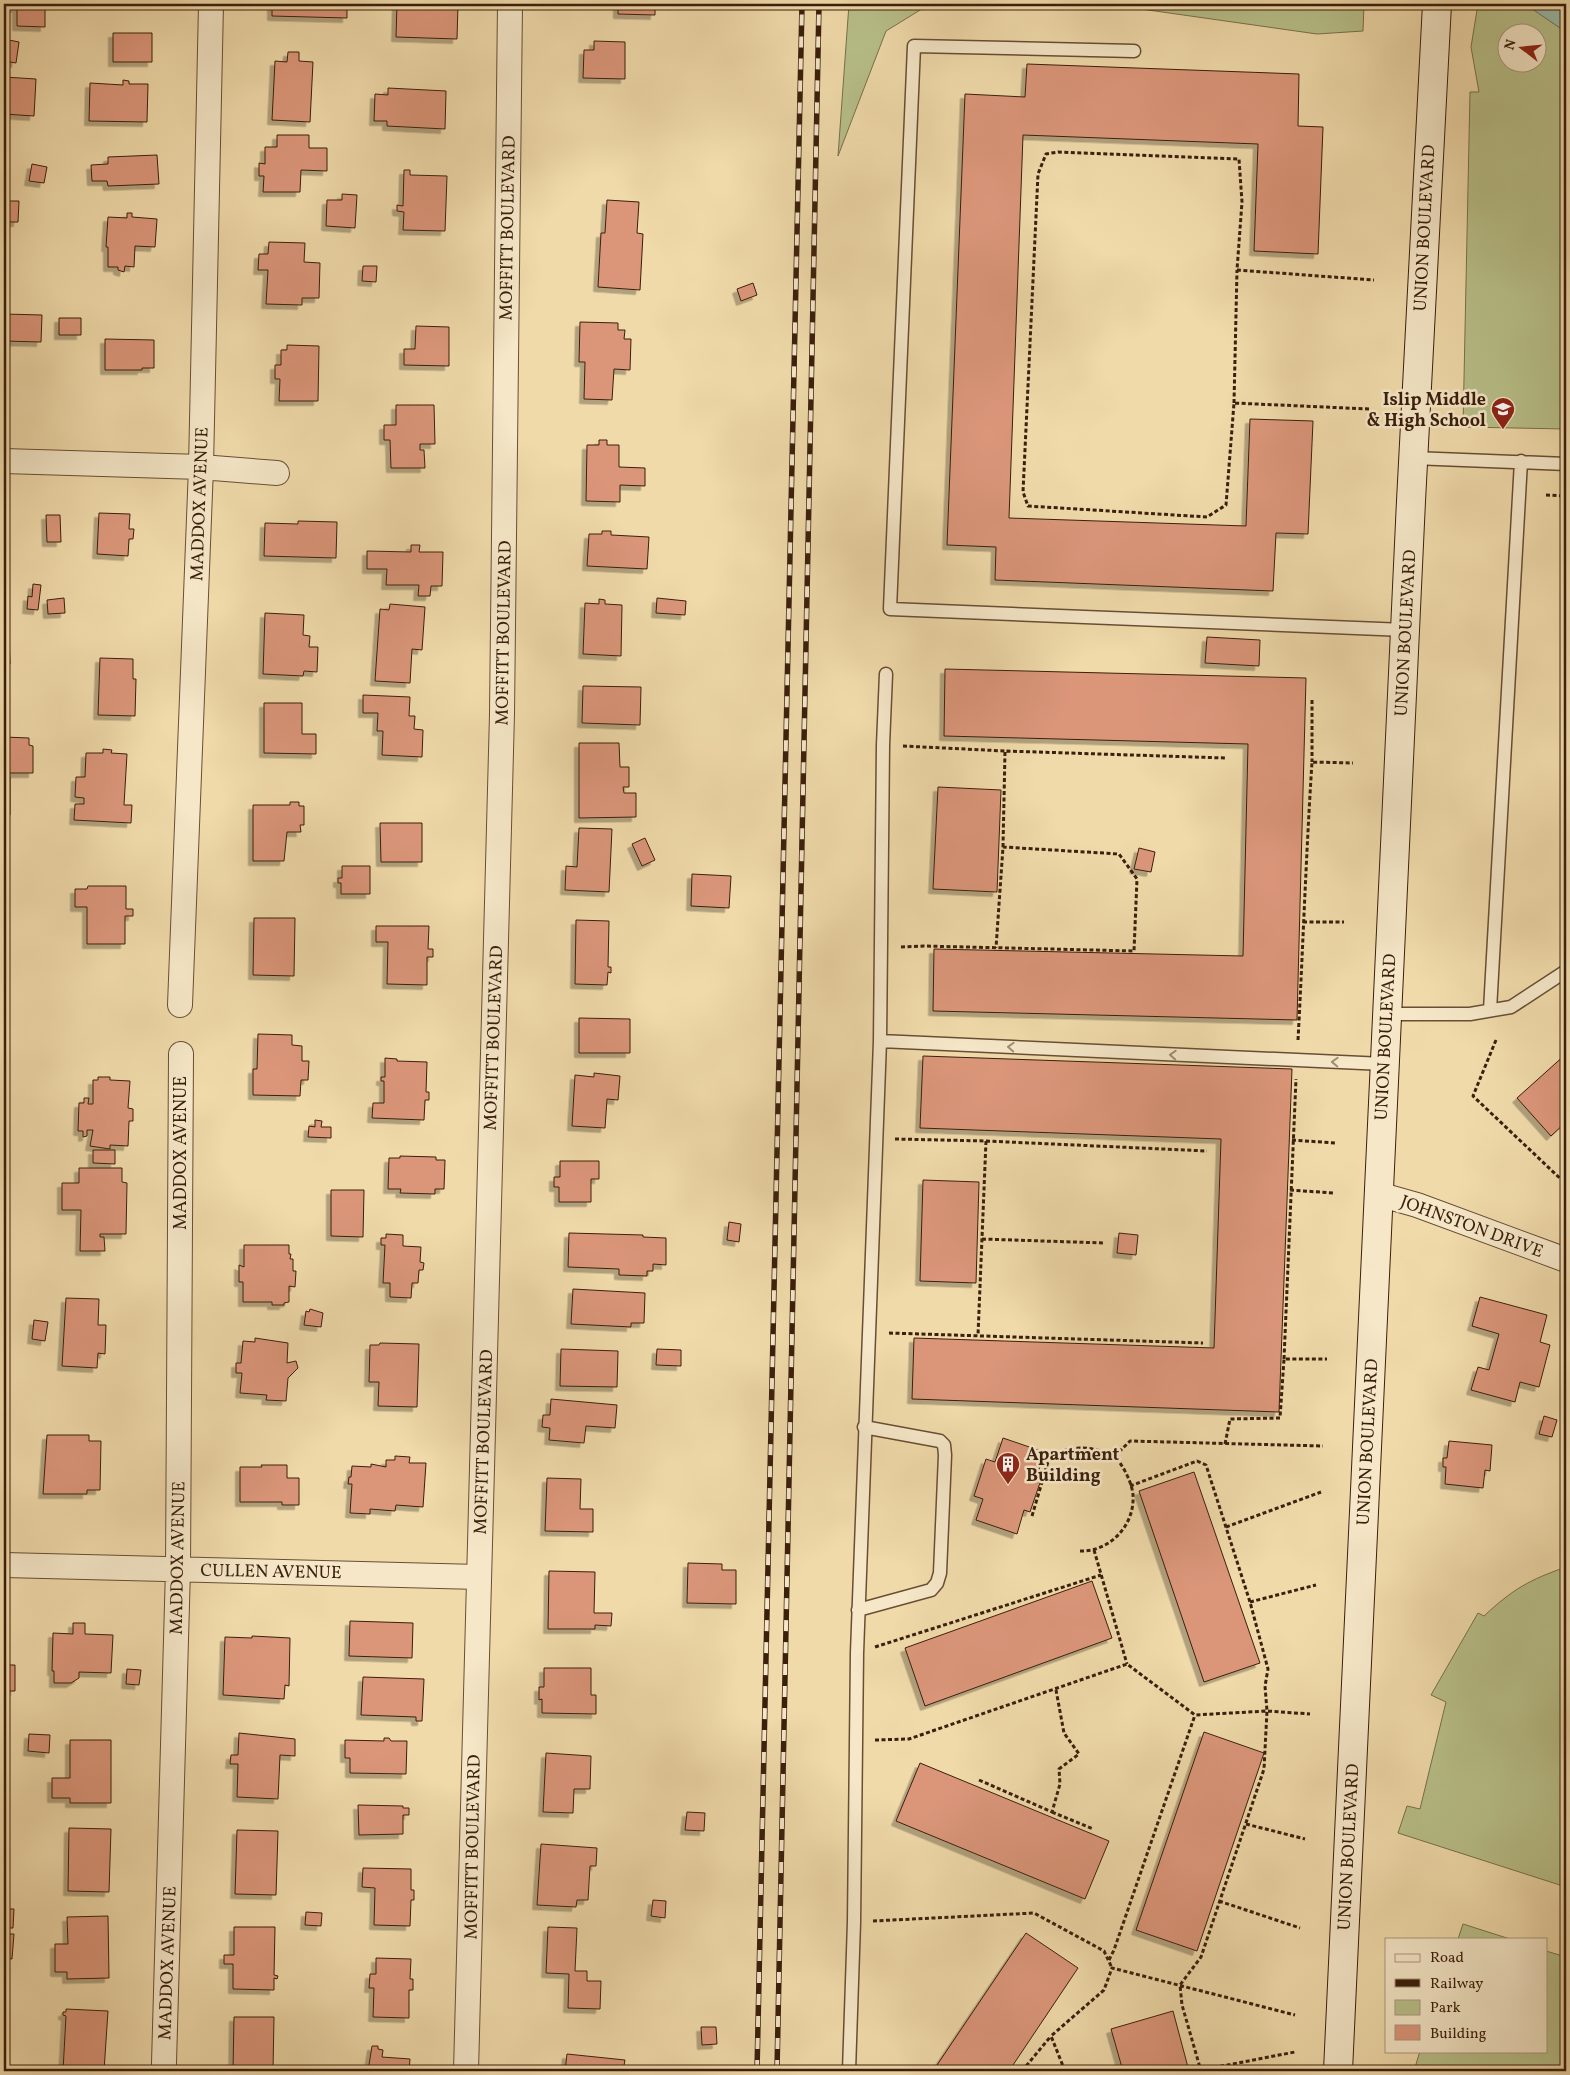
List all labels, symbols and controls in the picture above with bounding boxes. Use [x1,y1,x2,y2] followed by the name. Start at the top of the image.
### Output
[1498,22,1548,72] north arrow
[1500,37,1521,52] text: N
[494,135,523,321] street label: MOFFITT BOULEVARD
[1409,144,1442,312] street label: UNION BOULEVARD
[1367,388,1486,434] place label: Islip Middle & High School
[1490,396,1516,430] school or university icon: Islip Middle & High School
[185,427,216,581] street label: MADDOX AVENUE
[490,540,519,726] street label: MOFFITT BOULEVARD
[1390,549,1423,717] street label: UNION BOULEVARD
[479,945,510,1131] street label: MOFFITT BOULEVARD
[1370,953,1403,1121] street label: UNION BOULEVARD
[1006,1042,1014,1053] one-way arrow
[1169,1050,1176,1060] one-way arrow
[1331,1057,1339,1067] one-way arrow
[169,1076,194,1230] street label: MADDOX AVENUE
[1396,1190,1547,1265] street label: JOHNSTON DRIVE
[469,1349,500,1535] street label: MOFFITT BOULEVARD
[1352,1358,1385,1526] street label: UNION BOULEVARD
[1026,1443,1120,1489] place label: Apartment Building
[995,1451,1021,1485] building icon: Apartment Building
[165,1481,192,1635] street label: MADDOX AVENUE
[200,1559,342,1586] street label: CULLEN AVENUE
[459,1754,488,1940] street label: MOFFITT BOULEVARD
[1333,1763,1366,1931] street label: UNION BOULEVARD
[153,1886,184,2040] street label: MADDOX AVENUE
[1385,1938,1548,2052] legend
[1430,1948,1464,1969] text: Road
[1430,1974,1483,1995] text: Railway
[1430,1998,1461,2019] text: Park
[1430,2024,1487,2045] text: Building

